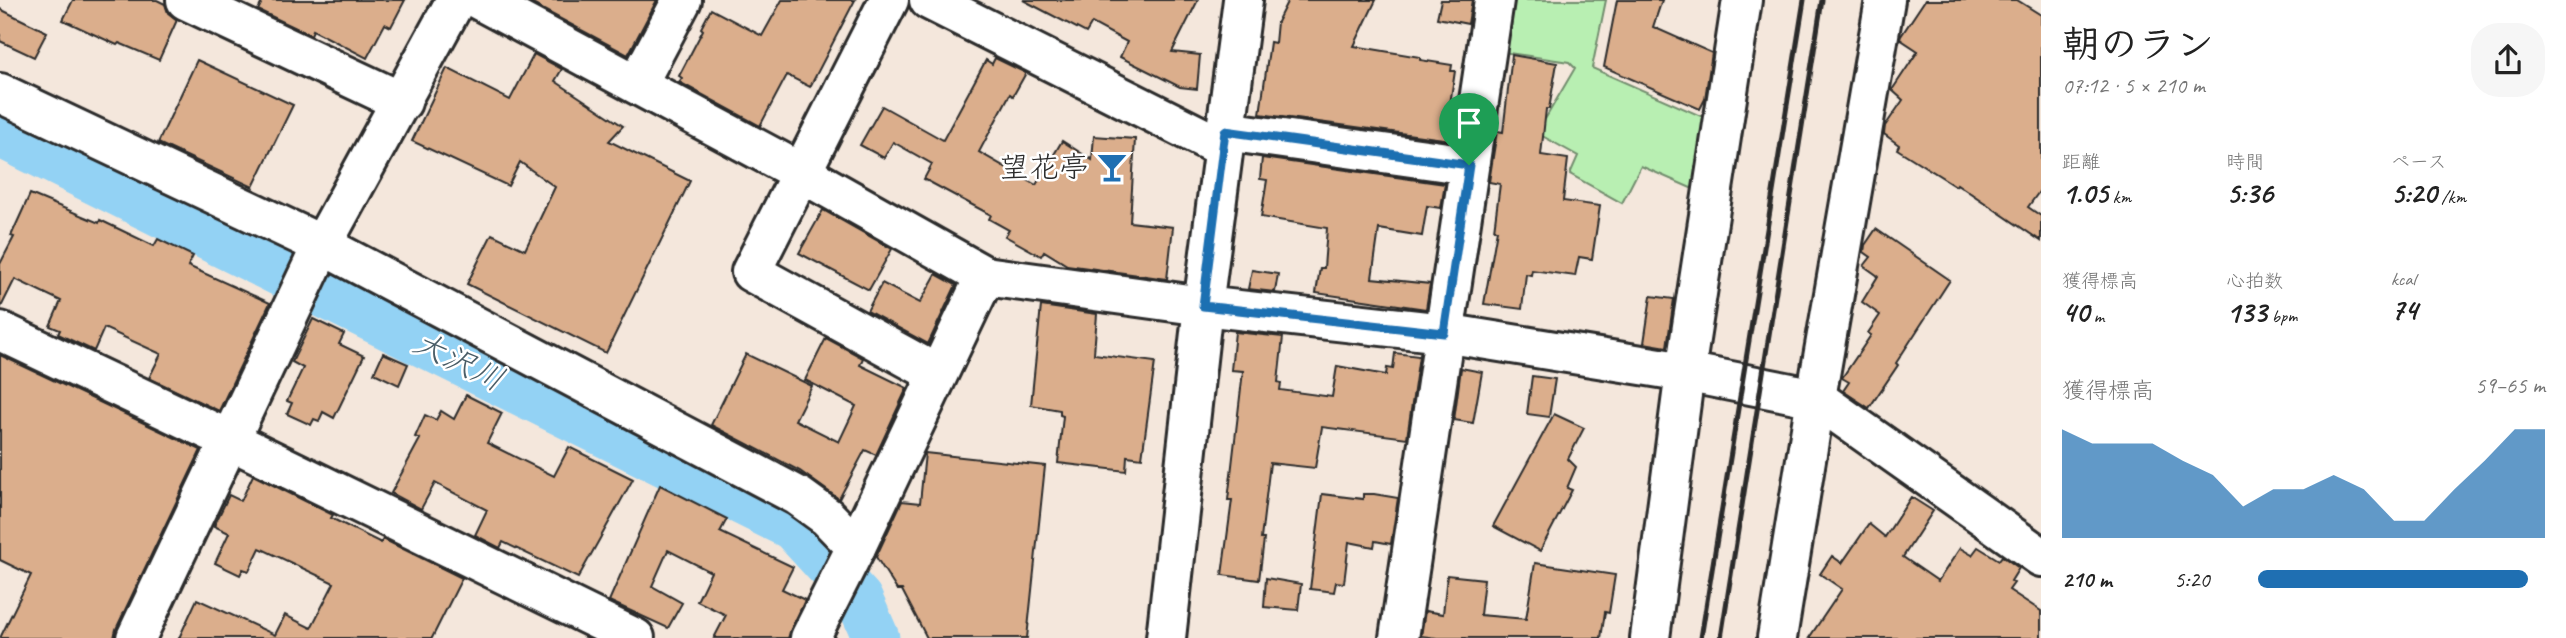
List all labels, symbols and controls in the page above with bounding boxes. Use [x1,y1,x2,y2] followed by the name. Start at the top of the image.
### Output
[2062,21,2214,68] text: 朝のラン
[2471,23,2545,97] button: share
[2062,71,2205,100] text: 07:12 · 5 × 210 m
[1439,93,1499,165] pin
[1450,104,1488,142] icon: arrive
[999,148,1089,186] place label: 望花亭
[1095,150,1129,184] bar icon: 望花亭
[2062,150,2100,174] text: 距離
[2226,150,2264,174] text: 時間
[2391,150,2447,174] text: ペース
[2062,174,2108,212] text: 1.05
[2226,174,2273,212] text: 5:36
[2391,174,2437,212] text: 5:20
[2108,185,2131,209] text: km
[2437,185,2466,209] text: /km
[2391,267,2416,291] text: kcal
[2062,269,2138,293] text: 獲得標高
[2226,269,2283,293] text: 心拍数
[2391,291,2418,329] text: 74
[2062,293,2089,331] text: 40
[2226,293,2267,331] text: 133
[2089,304,2104,328] text: m
[2267,304,2298,328] text: bpm
[407,322,511,400] water label: 大沢川
[2475,371,2545,400] text: 59–65 m
[2062,376,2154,405] text: 獲得標高
[2062,565,2112,594] text: 210 m
[2174,565,2210,594] text: 5:20

